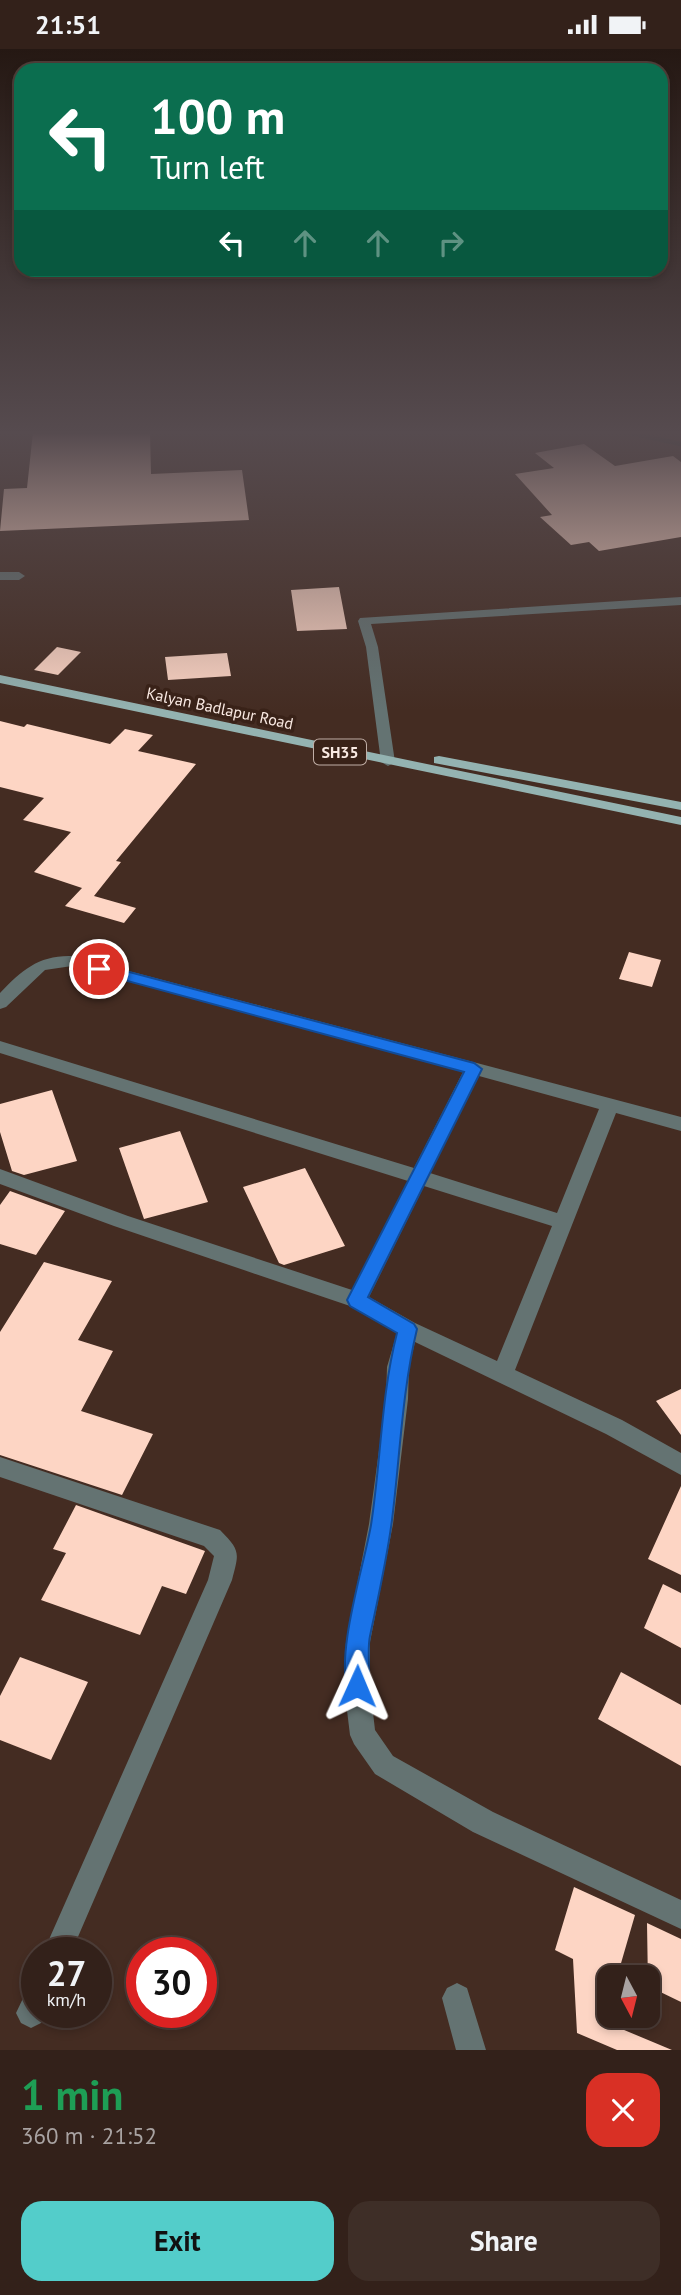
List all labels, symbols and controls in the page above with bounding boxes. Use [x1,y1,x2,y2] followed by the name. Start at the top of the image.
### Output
[35,8,101,41] text: 21:51
[150,84,285,148] text: 100 m
[35,91,126,182] icon: left
[150,146,265,188] text: Turn left
[213,224,251,262] icon: left
[286,224,324,262] icon: ahead
[359,224,397,262] icon: ahead
[432,224,470,262] icon: right
[145,683,295,733] street label: Kalyan Badlapur Road
[314,739,366,765] road number: SH35
[69,939,129,999] pin
[80,950,118,988] icon: arrive
[320,1649,394,1723] position arrow
[126,1937,217,2028] speed limit sign: 30
[47,1950,86,1996] text: 27
[597,1965,660,2028] north arrow
[597,1965,660,2028] map controls
[47,1988,86,2011] text: km/h
[21,2067,123,2122] text: 1 min
[586,2073,660,2147] button: close
[21,2121,157,2150] text: 360 m · 21:52
[21,2201,334,2281] button: Exit
[348,2201,660,2281] button: Share

